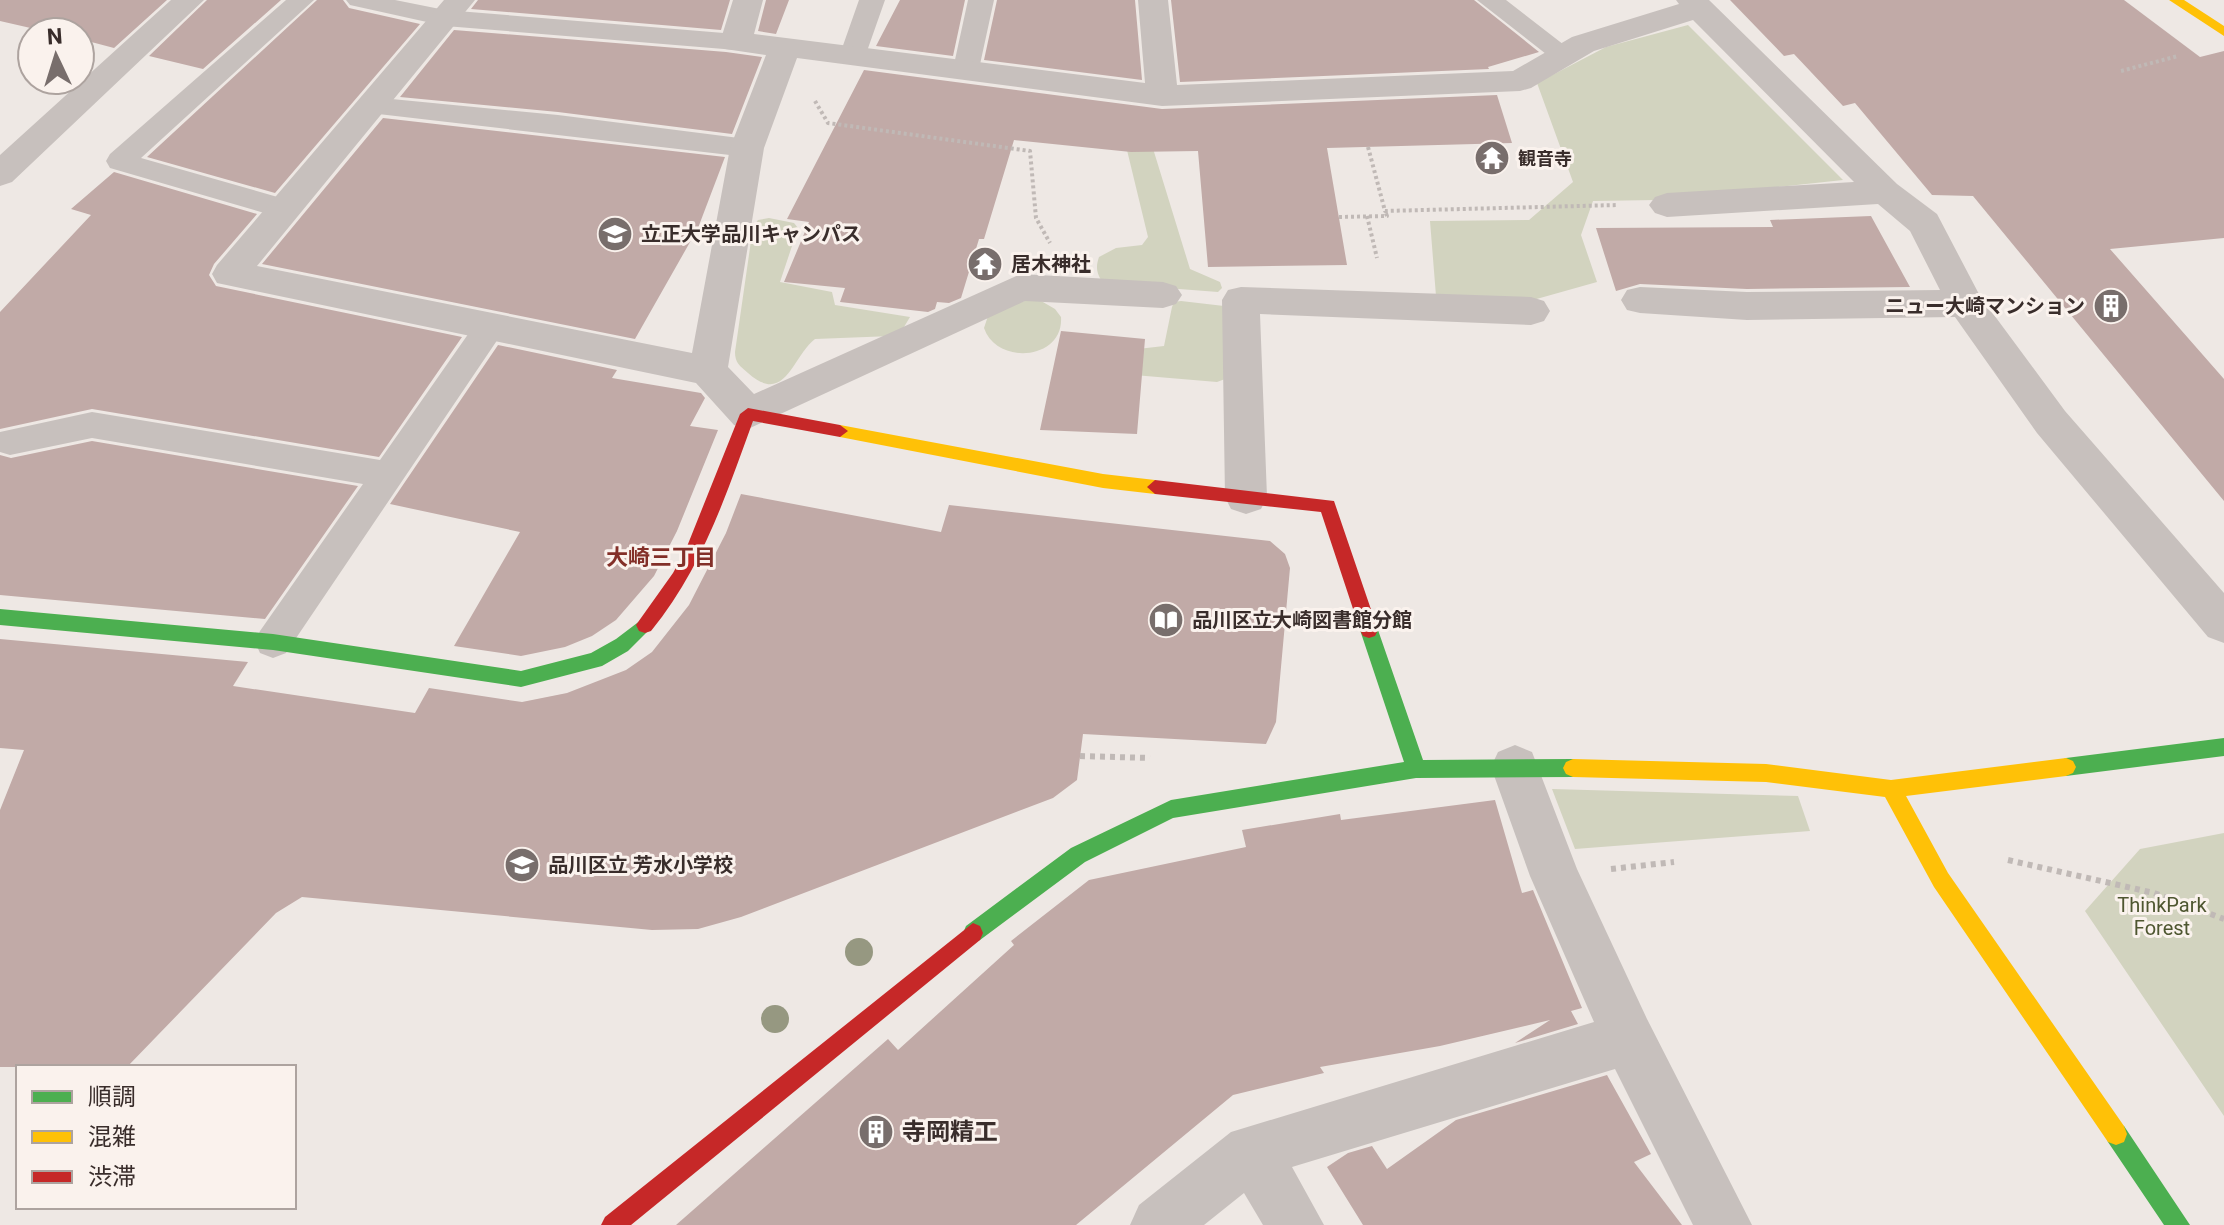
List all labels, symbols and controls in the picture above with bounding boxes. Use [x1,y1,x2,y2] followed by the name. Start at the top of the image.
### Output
[16,16,96,96] north arrow
[46,24,63,50] text: N
[1473,139,1511,177] temple icon: 観音寺
[1518,148,1572,169] place label: 観音寺
[596,215,634,253] school or university icon: 立正大学品川キャンパス
[641,222,861,246] place label: 立正大学品川キャンパス
[966,245,1004,283] temple icon: 居木神社
[1011,252,1091,276] place label: 居木神社
[2092,287,2130,325] building icon: ニュー大崎マンション
[1885,294,2085,318] place label: ニュー大崎マンション
[606,545,716,570] district label: 大崎三丁目
[1147,601,1185,639] library icon: 品川区立大崎図書館分館
[1192,608,1412,632] place label: 品川区立大崎図書館分館
[503,846,541,884] school or university icon: 品川区立 芳水小学校
[548,853,733,877] place label: 品川区立 芳水小学校
[2117,893,2208,940] park label: ThinkPark Forest
[16,1065,296,1209] legend
[88,1083,136,1111] text: 順調
[857,1113,895,1151] building icon: 寺岡精工
[902,1118,998,1146] place label: 寺岡精工
[88,1123,136,1151] text: 混雑
[88,1163,136,1191] text: 渋滞

